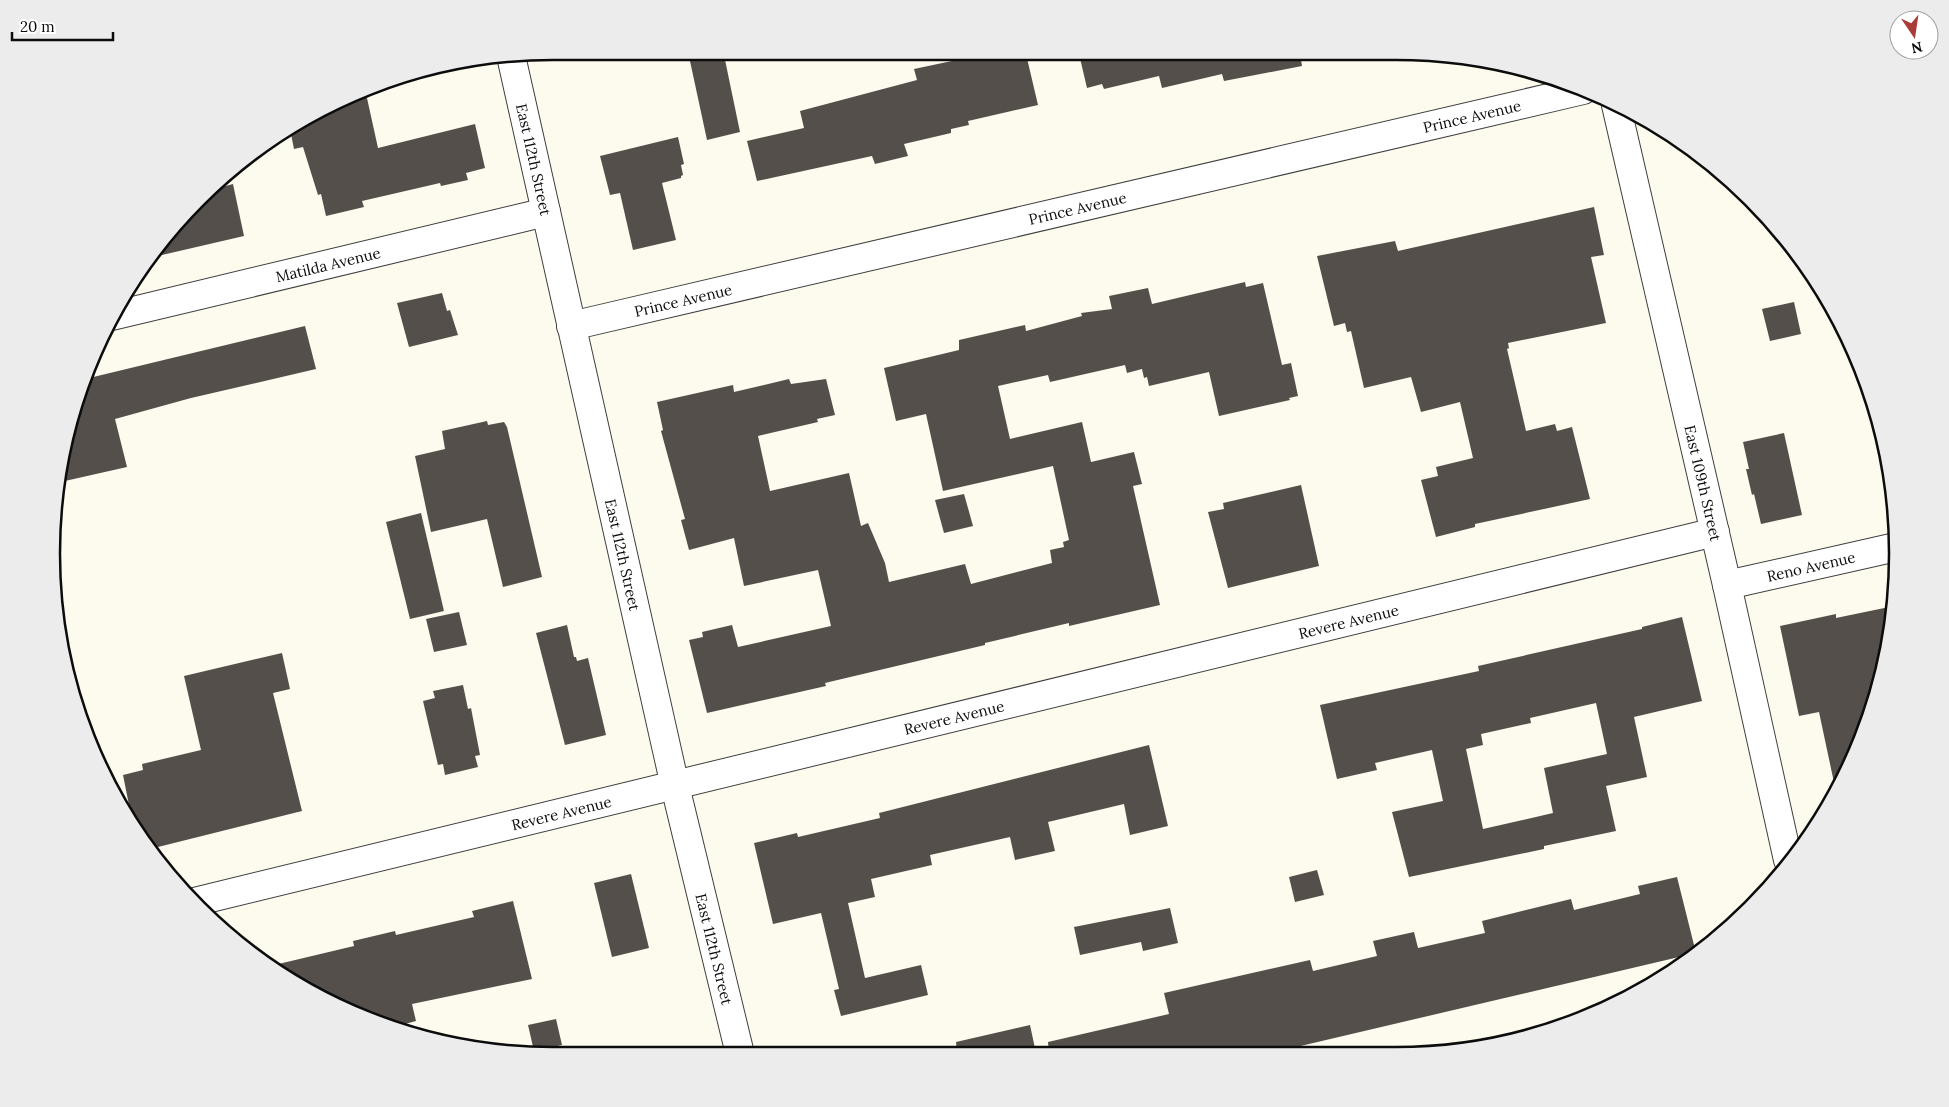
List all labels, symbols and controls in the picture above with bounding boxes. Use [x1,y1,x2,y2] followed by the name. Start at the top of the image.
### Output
[12,10,114,42] scale bar
[1889,10,1939,60] north arrow
[20,17,55,36] text: 20 m
[1909,38,1924,58] text: N
[1421,95,1523,137] street label: Prince Avenue
[512,102,556,217] street label: East 112th Street
[1027,187,1128,228] street label: Prince Avenue
[274,243,382,286] street label: Matilda Avenue
[632,279,734,320] street label: Prince Avenue
[1681,423,1726,543] street label: East 109th Street
[601,497,645,613] street label: East 112th Street
[1765,547,1857,585] street label: Reno Avenue
[1296,600,1400,643] street label: Revere Avenue
[902,696,1006,739] street label: Revere Avenue
[509,791,613,834] street label: Revere Avenue
[692,891,737,1007] street label: East 112th Street

